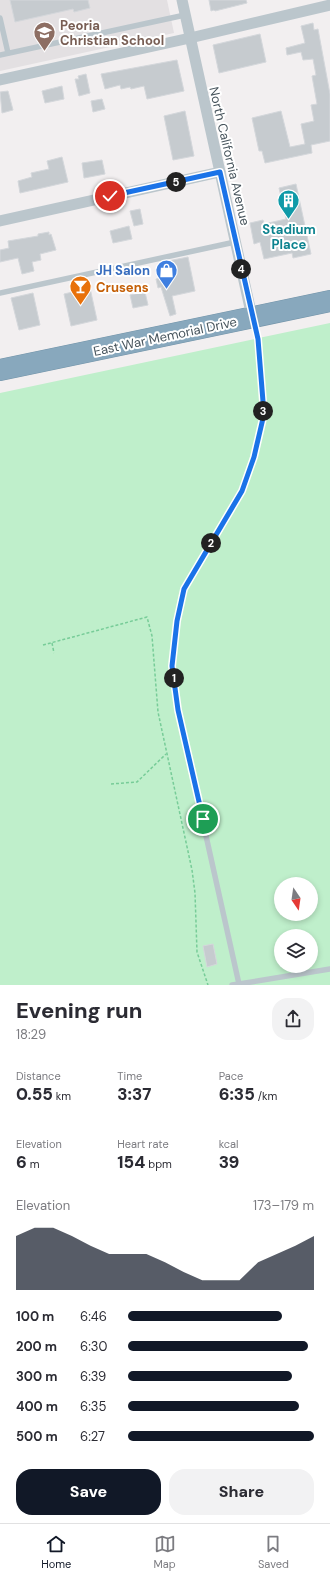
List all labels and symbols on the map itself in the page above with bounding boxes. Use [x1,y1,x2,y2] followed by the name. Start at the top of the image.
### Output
[60,17,164,49] place label: Peoria Christian School
[31,19,57,52] school or university icon: Peoria Christian School
[205,85,254,227] street label: North California Avenue
[166,172,186,192] pin: 5
[93,179,127,213] pin
[276,188,302,221] building icon: Stadium Place
[262,221,316,253] place label: Stadium Place
[153,257,179,290] shop icon: JH Salon
[231,259,251,279] pin: 4
[96,262,150,279] place label: JH Salon
[68,274,94,307] bar icon: Crusens
[96,279,149,296] place label: Crusens
[92,313,238,360] street label: East War Memorial Drive
[253,401,273,421] pin: 3
[201,533,221,553] pin: 2
[164,668,184,688] pin: 1
[186,802,220,836] pin
[274,877,318,921] north arrow

